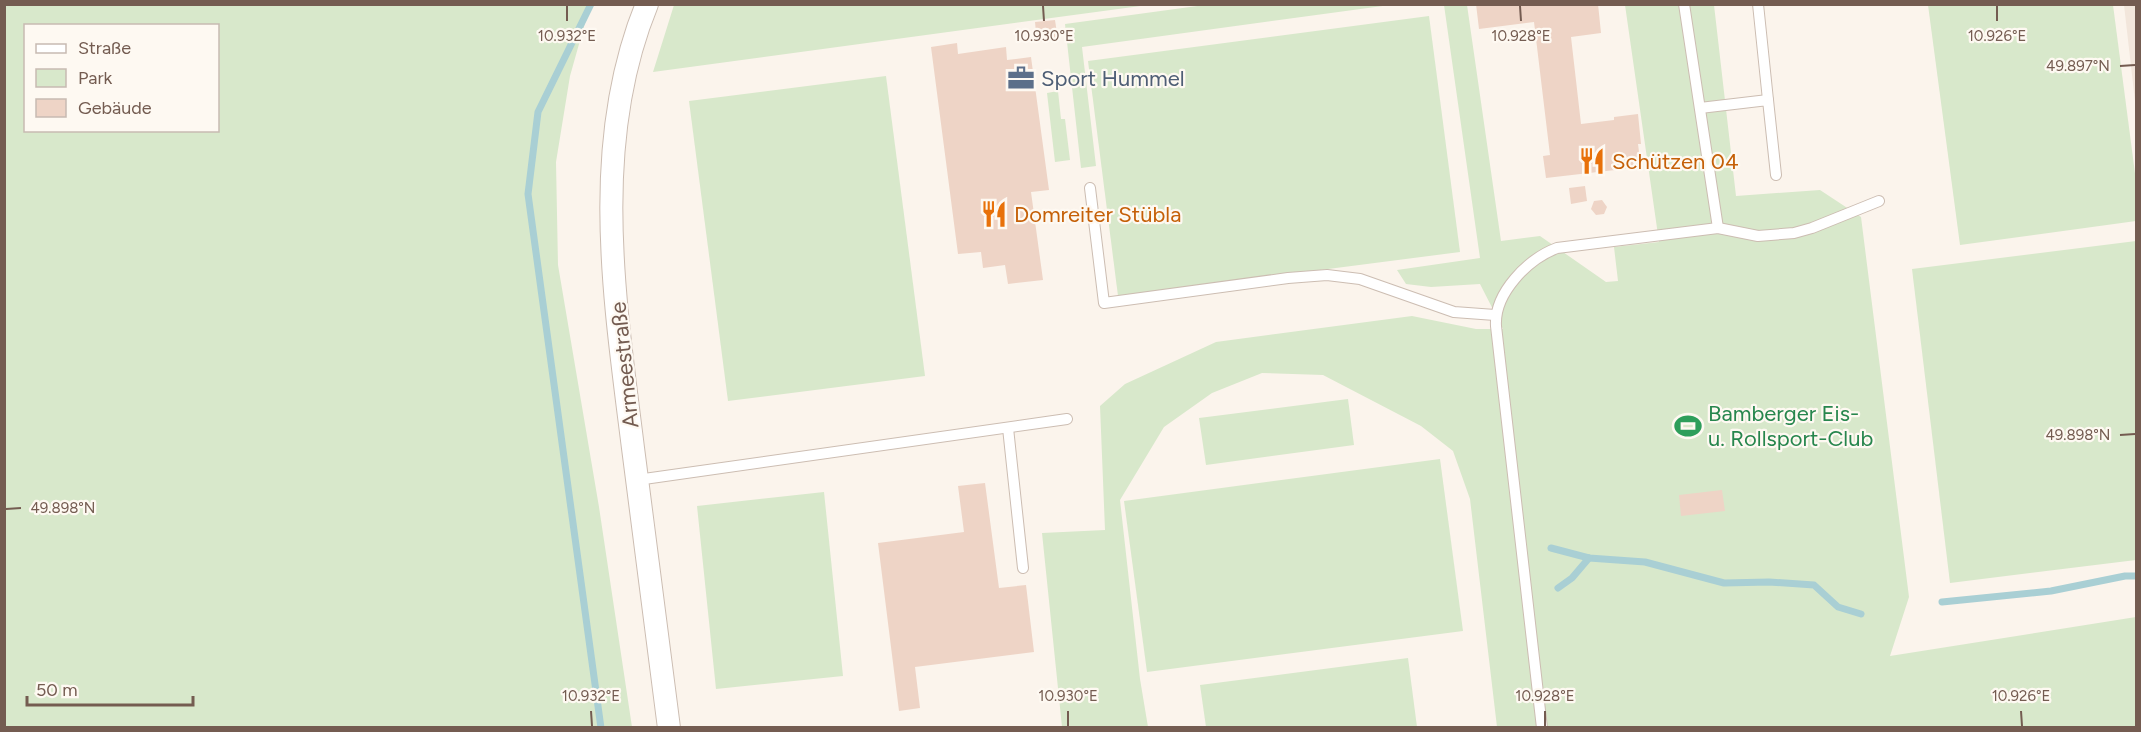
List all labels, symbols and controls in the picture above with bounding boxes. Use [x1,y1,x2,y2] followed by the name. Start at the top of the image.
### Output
[24,24,219,132] legend
[538,27,596,45] text: 10.932°E
[1014,27,1074,45] text: 10.930°E
[1491,27,1551,45] text: 10.928°E
[1968,27,2026,45] text: 10.926°E
[78,37,131,59] text: Straße
[2046,57,2110,75] text: 49.897°N
[1006,63,1036,93] office icon: Sport Hummel
[1041,65,1185,92] place label: Sport Hummel
[78,67,113,89] text: Park
[78,97,152,119] text: Gebäude
[1577,146,1607,176] restaurant icon: Schützen 04
[1612,148,1739,175] place label: Schützen 04
[979,199,1009,229] restaurant icon: Domreiter Stübla
[1014,201,1181,228] place label: Domreiter Stübla
[604,301,645,429] street label: Armeestraße
[1708,400,1873,452] place label: Bamberger Eis- u. Rollsport-Club
[1673,411,1703,441] sports icon: Bamberger Eis- u. Rollsport-Club
[2046,426,2110,444] text: 49.898°N
[31,499,95,517] text: 49.898°N
[27,669,194,707] scale bar
[36,679,78,701] text: 50 m
[562,687,620,705] text: 10.932°E
[1038,687,1098,705] text: 10.930°E
[1515,687,1575,705] text: 10.928°E
[1992,687,2050,705] text: 10.926°E

